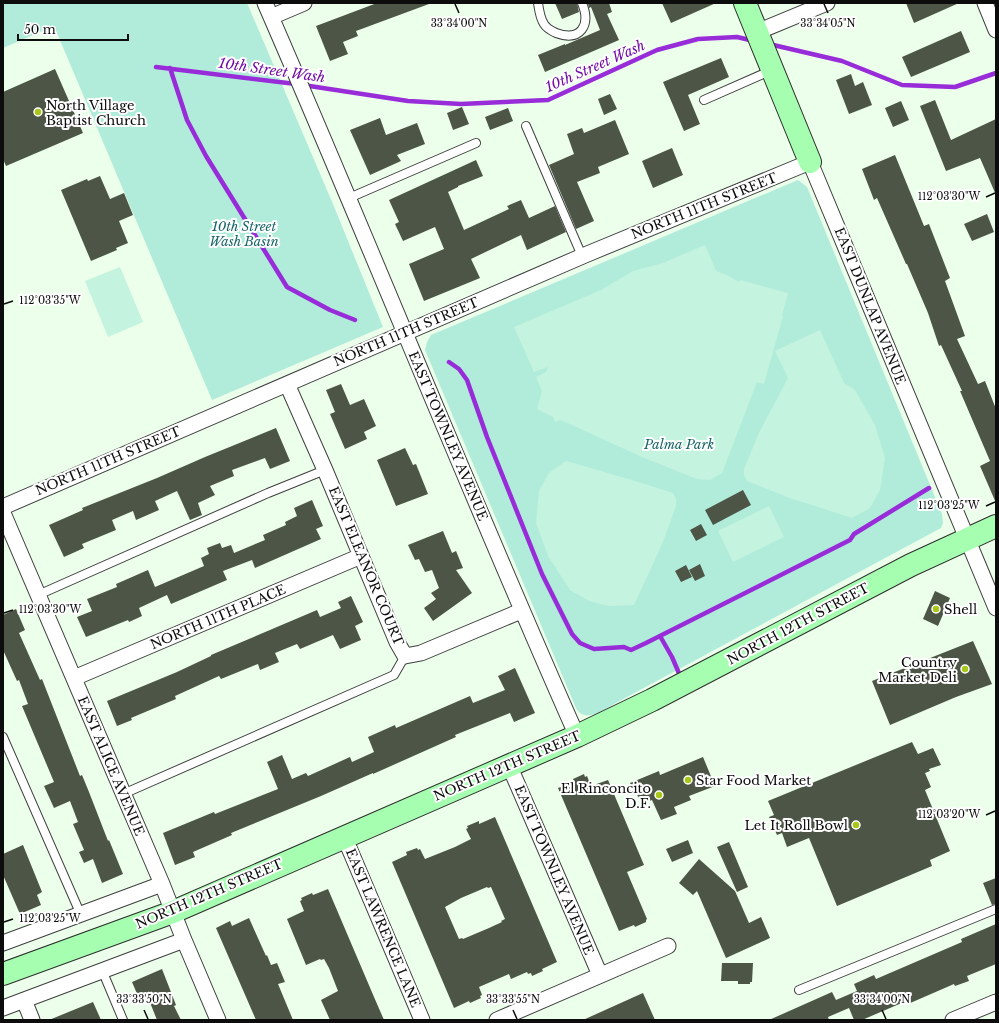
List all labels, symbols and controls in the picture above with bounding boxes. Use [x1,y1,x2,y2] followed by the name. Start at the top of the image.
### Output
[18,16,128,42] scale bar
[431,17,487,30] text: 33°34'00"N
[800,17,856,30] text: 33°34'05"N
[24,22,56,37] text: 50 m
[541,36,648,96] water label: 10th Street Wash
[217,53,326,86] water label: 10th Street Wash
[46,97,146,129] place label: North Village Baptist Church
[33,107,43,117] marker: North Village Baptist Church
[629,169,780,243] street label: NORTH 11TH STREET
[918,190,981,203] text: 112°03'30"W
[209,218,279,250] park label: 10th Street Wash Basin
[831,225,909,387] street label: EAST DUNLAP AVENUE
[19,294,81,307] text: 112°03'35"W
[331,294,482,370] street label: NORTH 11TH STREET
[405,349,491,523] street label: EAST TOWNLEY AVENUE
[33,423,184,499] street label: NORTH 11TH STREET
[643,436,714,453] park label: Palma Park
[325,484,408,649] street label: EAST ELEANOR COURT
[918,499,980,512] text: 112°03'25"W
[724,579,872,669] street label: NORTH 12TH STREET
[148,581,288,653] street label: NORTH 11TH PLACE
[944,601,977,618] place label: Shell
[19,603,82,616] text: 112°03'30"W
[931,604,941,614] marker: Shell
[878,654,958,686] place label: Country Market Deli
[960,664,970,674] marker: Country Market Deli
[74,694,148,838] street label: EAST ALICE AVENUE
[431,727,584,805] street label: NORTH 12TH STREET
[696,772,811,789] place label: Star Food Market
[683,775,693,785] marker: Star Food Market
[561,780,651,812] place label: El Rinconcito D.F.
[511,783,597,957] street label: EAST TOWNLEY AVENUE
[654,790,664,800] marker: El Rinconcito D.F.
[918,808,981,821] text: 112°03'20"W
[744,817,848,834] place label: Let It Roll Bowl
[851,820,861,830] marker: Let It Roll Bowl
[342,846,424,1010] street label: EAST LAWRENCE LANE
[133,855,286,933] street label: NORTH 12TH STREET
[19,912,81,925] text: 112°03'25"W
[116,993,172,1006] text: 33°33'50"N
[486,993,540,1006] text: 33°33'55"N
[854,993,910,1006] text: 33°34'00"N

